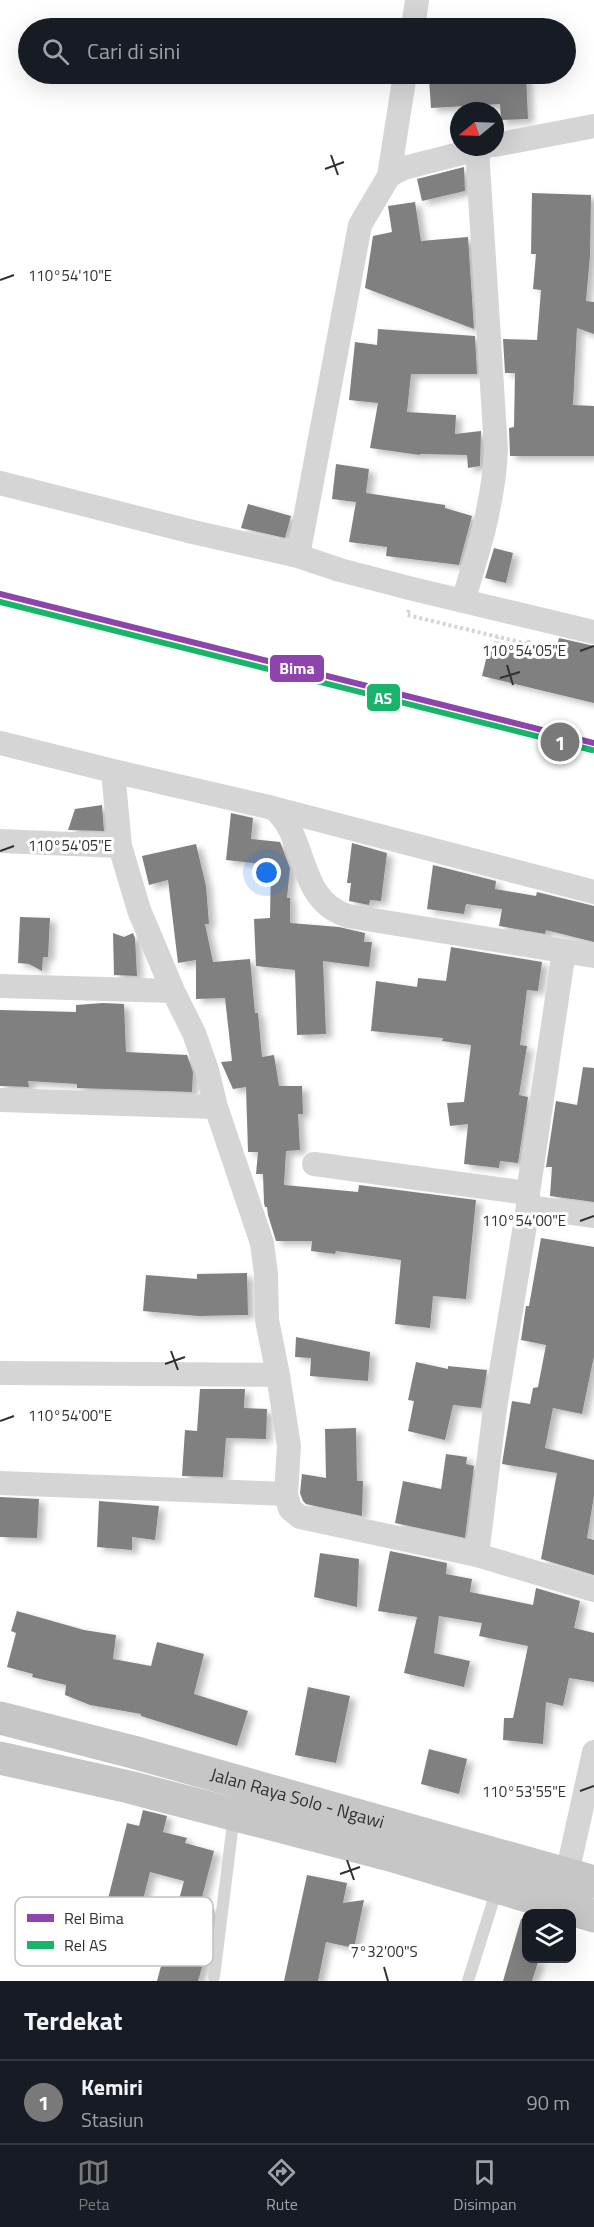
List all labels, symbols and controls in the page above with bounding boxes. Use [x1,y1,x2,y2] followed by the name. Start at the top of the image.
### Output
[18,18,576,84] search box
[87,34,180,68] text: Cari di sini
[39,35,72,68] icon: search
[450,102,504,156] north arrow
[28,264,112,287] text: 110°54'10"E
[482,639,566,662] text: 110°54'05"E
[269,654,325,683] line badge: Bima
[279,656,315,680] text: Bima
[366,683,401,712] line badge: AS
[374,686,392,710] text: AS
[540,720,580,764] pin: 1
[28,834,112,857] text: 110°54'05"E
[252,858,281,887] your location
[482,1209,566,1232] text: 110°54'00"E
[28,1404,112,1427] text: 110°54'00"E
[207,1761,387,1835] street label: Jalan Raya Solo - Ngawi
[482,1780,566,1803] text: 110°53'55"E
[15,1897,213,1966] legend
[64,1906,124,1930] text: Rel Bima
[522,1909,576,1963] map controls
[522,1909,576,1963] button: layers
[64,1933,107,1957] text: Rel AS
[350,1940,418,1963] text: 7°32'00"S
[24,2001,123,2040] text: Terdekat
[81,2070,143,2104] text: Kemiri
[38,2087,49,2118] text: 1
[526,2087,570,2118] text: 90 m
[81,2104,144,2135] text: Stasiun
[77,2156,110,2216] tab: Peta
[265,2156,298,2216] tab: Rute
[453,2156,517,2216] tab: Disimpan

